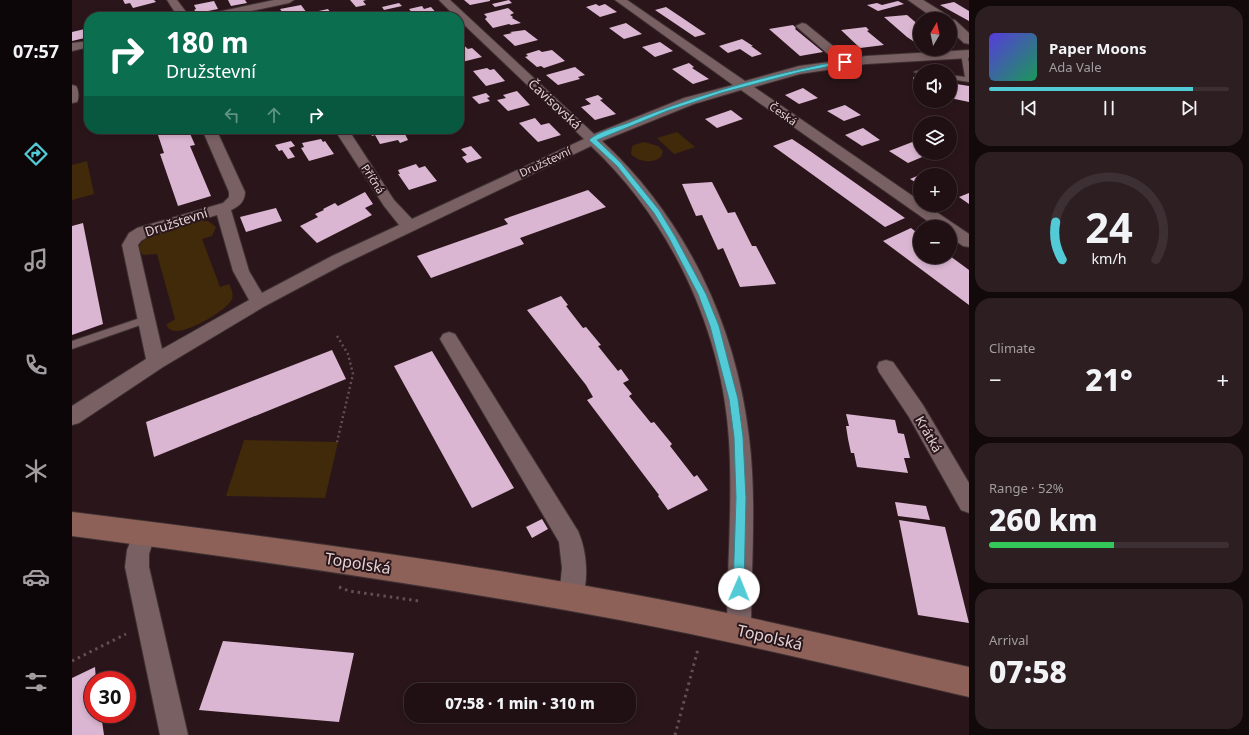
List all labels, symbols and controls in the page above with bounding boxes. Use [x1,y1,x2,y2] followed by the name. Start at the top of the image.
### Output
[913,12,957,56] north arrow
[913,12,957,264] map controls
[166,23,249,61] text: 180 m
[100,28,152,80] icon: right
[1049,38,1147,58] text: Paper Moons
[13,39,59,63] text: 07:57
[828,45,862,79] pin
[834,51,856,73] icon: arrive
[1049,58,1102,76] text: Ada Vale
[166,59,256,83] text: Družstevní
[913,64,957,108] button: sound
[525,75,585,133] street label: Čavisovská
[1018,97,1040,119] icon: previous
[1098,97,1120,119] icon: pause
[1178,97,1200,119] icon: next
[766,99,800,128] street label: Česká
[221,104,243,126] icon: left
[263,104,285,126] icon: ahead
[305,104,327,126] icon: right
[913,116,957,160] button: layers
[22,140,50,168] icon: directions
[517,143,574,180] street label: Družstevní
[358,161,389,196] street label: Příčná
[913,168,957,212] button: +
[1085,198,1133,254] text: 24
[142,203,210,241] street label: Družstevní
[913,220,957,264] button: −
[22,246,50,274] icon: music
[1091,248,1127,267] text: km/h
[989,339,1035,357] text: Climate
[22,351,50,379] icon: phone
[1085,359,1133,400] text: 21°
[989,364,1002,394] text: −
[1216,364,1229,394] text: +
[911,412,947,456] street label: Krátká
[22,457,50,485] icon: climate
[989,479,1064,497] text: Range · 52%
[989,499,1098,540] text: 260 km
[324,547,392,579] street label: Topolská
[22,563,50,591] icon: car
[718,568,760,610] position arrow
[735,619,805,655] street label: Topolská
[989,631,1029,649] text: Arrival
[989,651,1067,692] text: 07:58
[22,668,50,696] icon: filters
[84,671,136,723] speed limit sign: 30
[445,693,595,713] text: 07:58 · 1 min · 310 m

